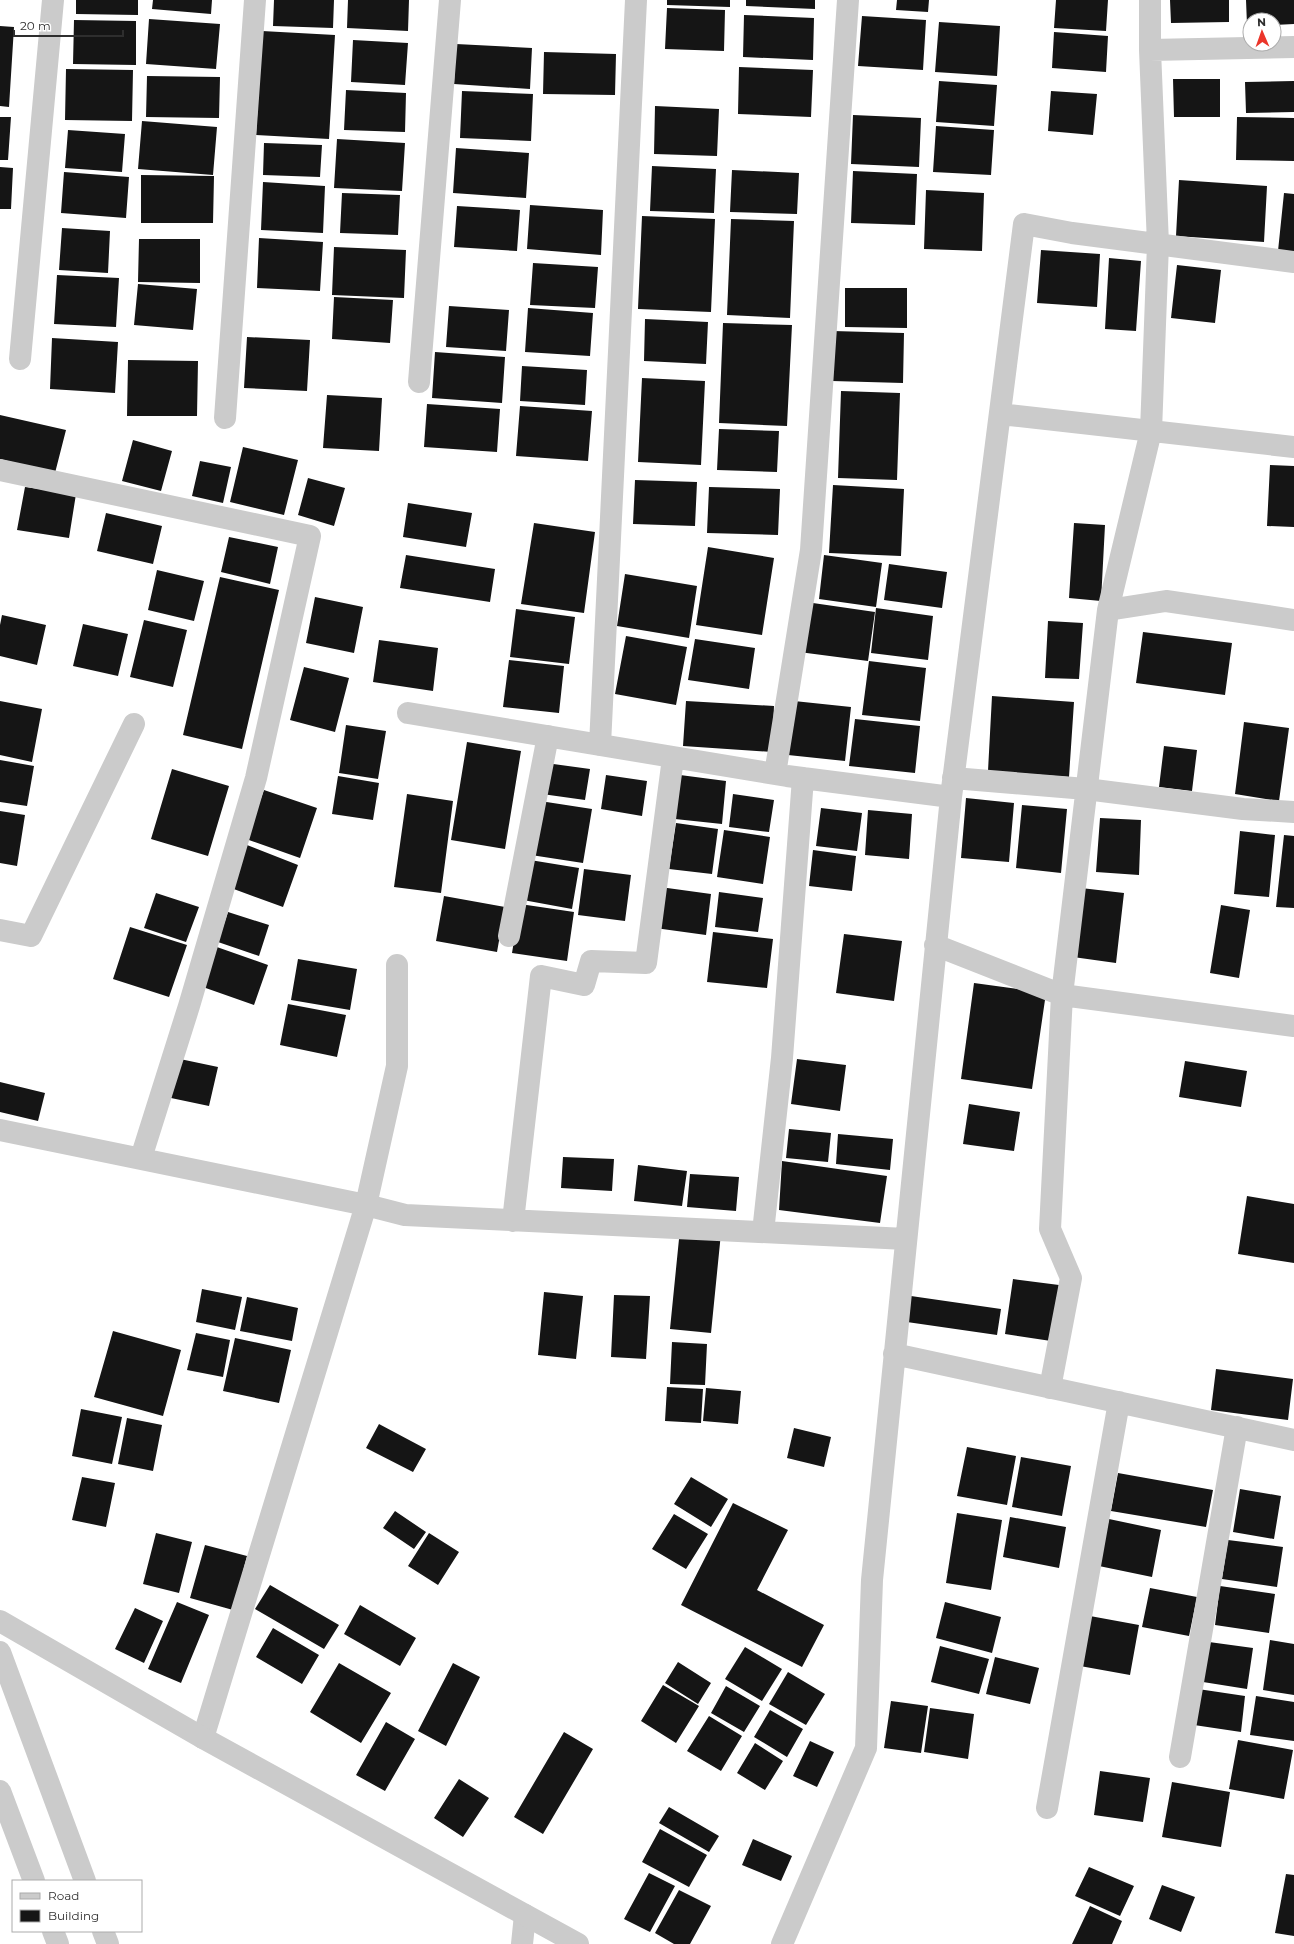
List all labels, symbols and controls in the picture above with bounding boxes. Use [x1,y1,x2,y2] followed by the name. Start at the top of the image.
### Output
[14,12,123,38] scale bar
[1242,12,1282,52] north arrow
[1257,15,1266,29] text: N
[20,18,51,33] text: 20 m
[12,1880,142,1932] legend
[48,1888,79,1903] text: Road
[48,1908,99,1923] text: Building

